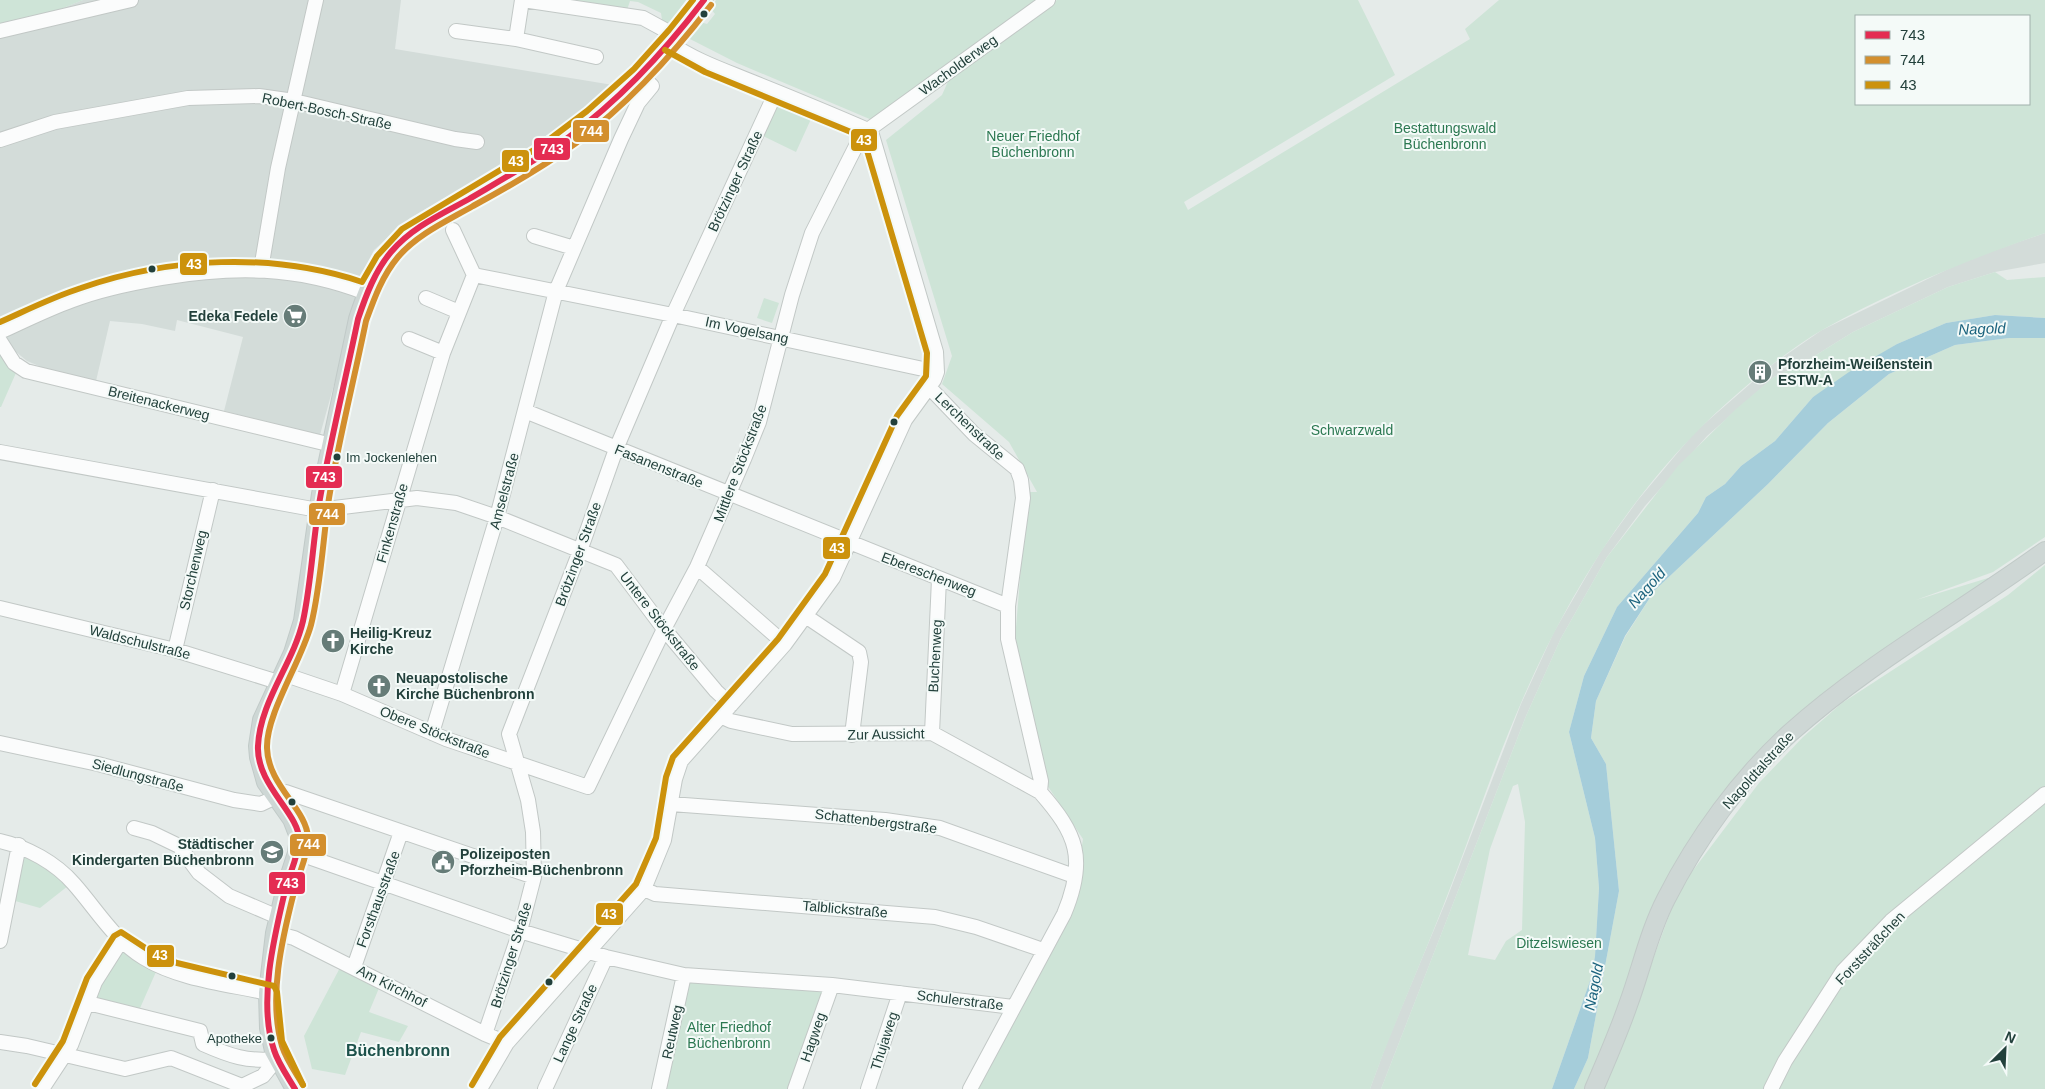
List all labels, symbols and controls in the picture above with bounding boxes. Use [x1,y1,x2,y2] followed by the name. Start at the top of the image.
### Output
[699,9,709,19] unlabelled marker
[1855,15,2030,105] legend
[1900,26,1925,43] text: 743
[916,31,1000,99] street label: Wacholderweg
[1900,51,1925,68] text: 744
[1900,76,1917,93] text: 43
[261,89,394,133] street label: Robert-Bosch-Straße
[572,119,610,143] line badge: 744
[1394,120,1496,152] park label: Bestattungswald Büchenbronn
[579,123,603,139] text: 744
[705,128,766,234] street label: Brötzinger Straße
[850,128,878,152] line badge: 43
[986,128,1080,160] park label: Neuer Friedhof Büchenbronn
[856,132,872,148] text: 43
[533,137,571,161] line badge: 743
[540,141,564,157] text: 743
[501,149,530,173] line badge: 43
[508,153,524,169] text: 43
[179,252,208,276] line badge: 43
[186,256,202,272] text: 43
[147,264,157,274] unlabelled marker
[282,303,308,329] supermarket icon: Edeka Fedele
[189,308,278,324] place label: Edeka Fedele
[704,313,790,347] street label: Im Vogelsang
[1958,319,2007,338] water label: Nagold
[1778,356,1933,388] place label: Pforzheim-Weißenstein ESTW-A
[1747,359,1773,385] building icon: Pforzheim-Weißenstein ESTW-A
[106,383,212,423] street label: Breitenackerweg
[932,389,1008,463] street label: Lerchenstraße
[710,402,770,524] street label: Mittlere Stöckstraße
[889,417,899,427] unlabelled marker
[1311,422,1393,438] park label: Schwarzwald
[612,441,706,491] street label: Fasanenstraße
[346,450,437,465] place label: Im Jockenlehen
[486,451,522,531] street label: Amselstraße
[332,452,342,462] marker: Im Jockenlehen
[305,465,343,489] line badge: 743
[312,469,336,485] text: 743
[373,481,411,564] street label: Finkenstraße
[552,500,604,608] street label: Brötzinger Straße
[308,502,346,526] line badge: 744
[315,506,339,522] text: 744
[176,528,210,612] street label: Storchenweg
[822,536,851,560] line badge: 43
[829,540,845,556] text: 43
[879,549,979,599] street label: Ebereschenweg
[1624,564,1669,611] water label: Nagold
[617,569,704,674] street label: Untere Stöckstraße
[925,619,945,693] street label: Buchenweg
[88,622,192,662] street label: Waldschulstraße
[350,625,432,657] place label: Heilig-Kreuz Kirche
[320,628,346,654] church icon: Heilig-Kreuz Kirche
[396,670,534,702] place label: Neuapostolische Kirche Büchenbronn
[366,673,392,699] church icon: Neuapostolische Kirche Büchenbronn
[378,703,493,762] street label: Obere Stöckstraße
[847,725,925,743] street label: Zur Aussicht
[1719,728,1797,812] street label: Nagoldtalstraße
[90,755,186,795] street label: Siedlungstraße
[287,797,297,807] unlabelled marker
[814,806,938,836] street label: Schattenbergstraße
[289,833,327,857] line badge: 744
[72,836,255,868] place label: Städtischer Kindergarten Büchenbronn
[296,836,320,852] text: 744
[259,839,285,865] school or university icon: Städtischer Kindergarten Büchenbronn
[460,846,623,878] place label: Polizeiposten Pforzheim-Büchenbronn
[353,848,403,950] street label: Forsthausstraße
[430,849,456,875] public building icon: Polizeiposten Pforzheim-Büchenbronn
[268,871,306,895] line badge: 743
[275,875,299,891] text: 743
[802,897,889,921] street label: Talblickstraße
[487,900,535,1010] street label: Brötzinger Straße
[595,902,624,926] line badge: 43
[601,906,617,922] text: 43
[1832,908,1908,988] street label: Forststräßchen
[1516,935,1602,951] park label: Ditzelswiesen
[146,944,175,968] line badge: 43
[152,947,168,963] text: 43
[1581,961,1607,1012] water label: Nagold
[354,962,430,1010] street label: Am Kirchhof
[227,971,237,981] unlabelled marker
[544,977,554,987] unlabelled marker
[550,981,600,1065] street label: Lange Straße
[916,987,1004,1013] street label: Schulerstraße
[658,1003,686,1061] street label: Reutweg
[797,1010,829,1064] street label: Hagweg
[867,1010,901,1072] street label: Thujaweg
[687,1019,771,1051] park label: Alter Friedhof Büchenbronn
[1980,1024,2030,1074] north arrow
[2002,1028,2018,1046] text: N
[207,1031,262,1046] place label: Apotheke
[266,1033,276,1043] marker: Apotheke
[346,1042,450,1059] district label: Büchenbronn

